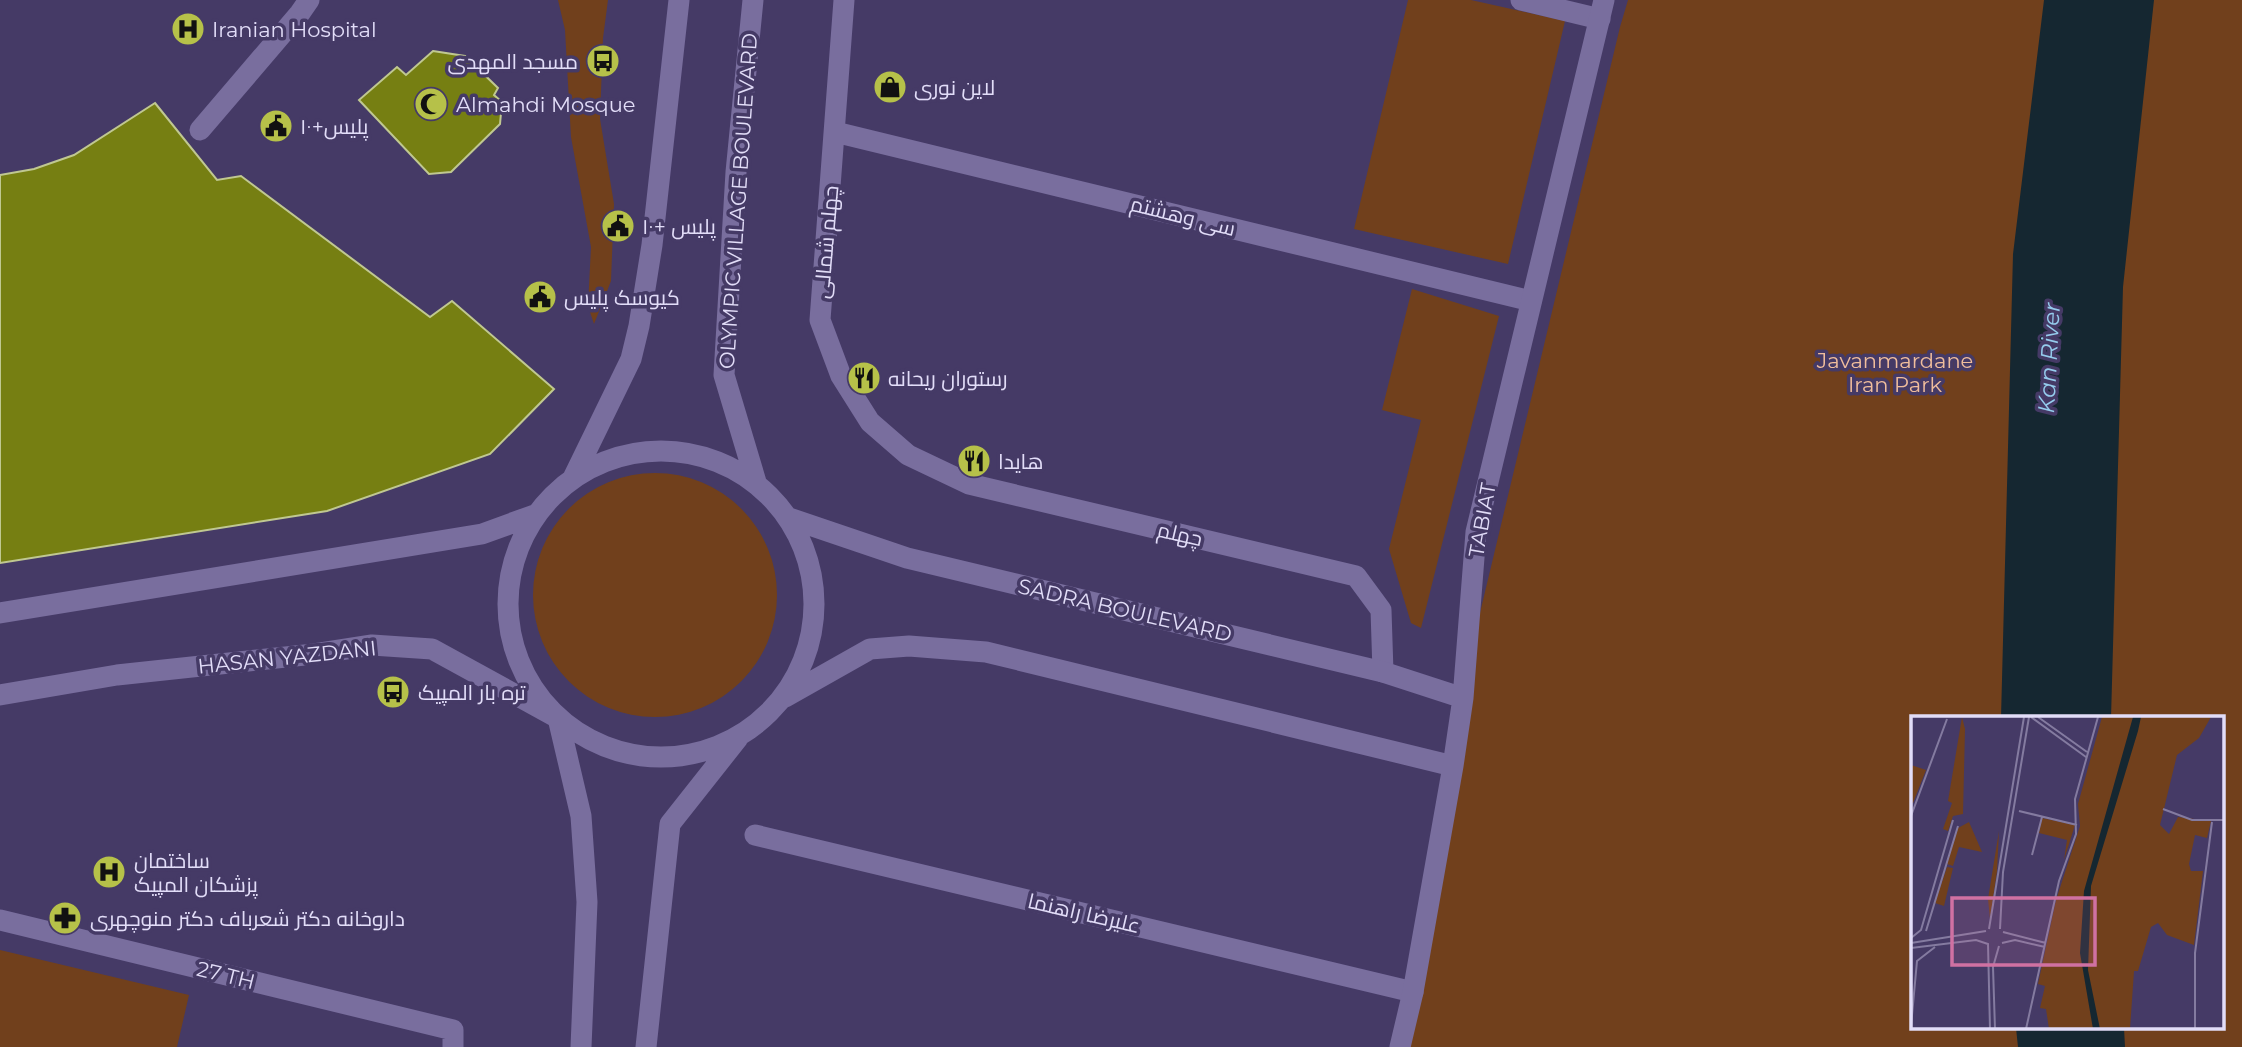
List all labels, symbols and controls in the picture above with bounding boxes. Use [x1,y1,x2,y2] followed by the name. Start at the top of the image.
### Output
[169,10,207,48] hospital icon: Iranian Hospital
[212,17,377,42] place label: Iranian Hospital
[714,32,762,370] street label: OLYMPIC VILLAGE BOULEVARD
[584,42,622,80] bus stop icon: مسجد المهدی
[448,49,578,75] place label: مسجد المهدی
[871,68,909,106] shop icon: لاین نوری
[914,75,995,101] place label: لاین نوری
[412,85,450,123] mosque icon: Almahdi Mosque
[456,92,635,117] place label: Almahdi Mosque
[257,107,295,145] public building icon: پلیس+۱۰
[300,114,369,141] place label: پلیس+۱۰
[809,184,845,300] street label: چهلم شمالی
[1127,191,1238,243] street label: سی وهشتم
[599,207,637,245] public building icon: پلیس +۱۰
[642,214,716,241] place label: پلیس +۱۰
[521,278,559,316] public building icon: کیوسک پلیس
[564,285,680,312] place label: کیوسک پلیس
[2032,301,2066,414] water label: Kan River
[1816,348,1973,397] park label: Javanmardane Iran Park
[845,359,883,397] restaurant icon: رستوران ریحانه
[888,366,1008,392] place label: رستوران ریحانه
[955,442,993,480] restaurant icon: هایدا
[998,449,1043,474] place label: هایدا
[1463,481,1501,559] street label: TABIAT
[1154,517,1205,553] street label: چهلم
[1016,573,1234,647] street label: SADRA BOULEVARD
[196,635,378,679] street label: HASAN YAZDANI
[374,673,412,711] bus stop icon: تره بار المپیک
[418,680,526,706] place label: تره بار المپیک
[1911,716,2224,1030] inset map
[134,848,258,899] place label: ساختمان پزشکان المپیک
[90,853,128,891] hospital icon: ساختمان پزشکان المپیک
[1025,888,1143,938] street label: علیرضا راهنما
[46,899,84,937] pharmacy icon: داروخانه دکتر شعرباف دکتر منوچهری
[90,906,405,933] place label: داروخانه دکتر شعرباف دکتر منوچهری
[194,956,258,994] street label: 27 TH

